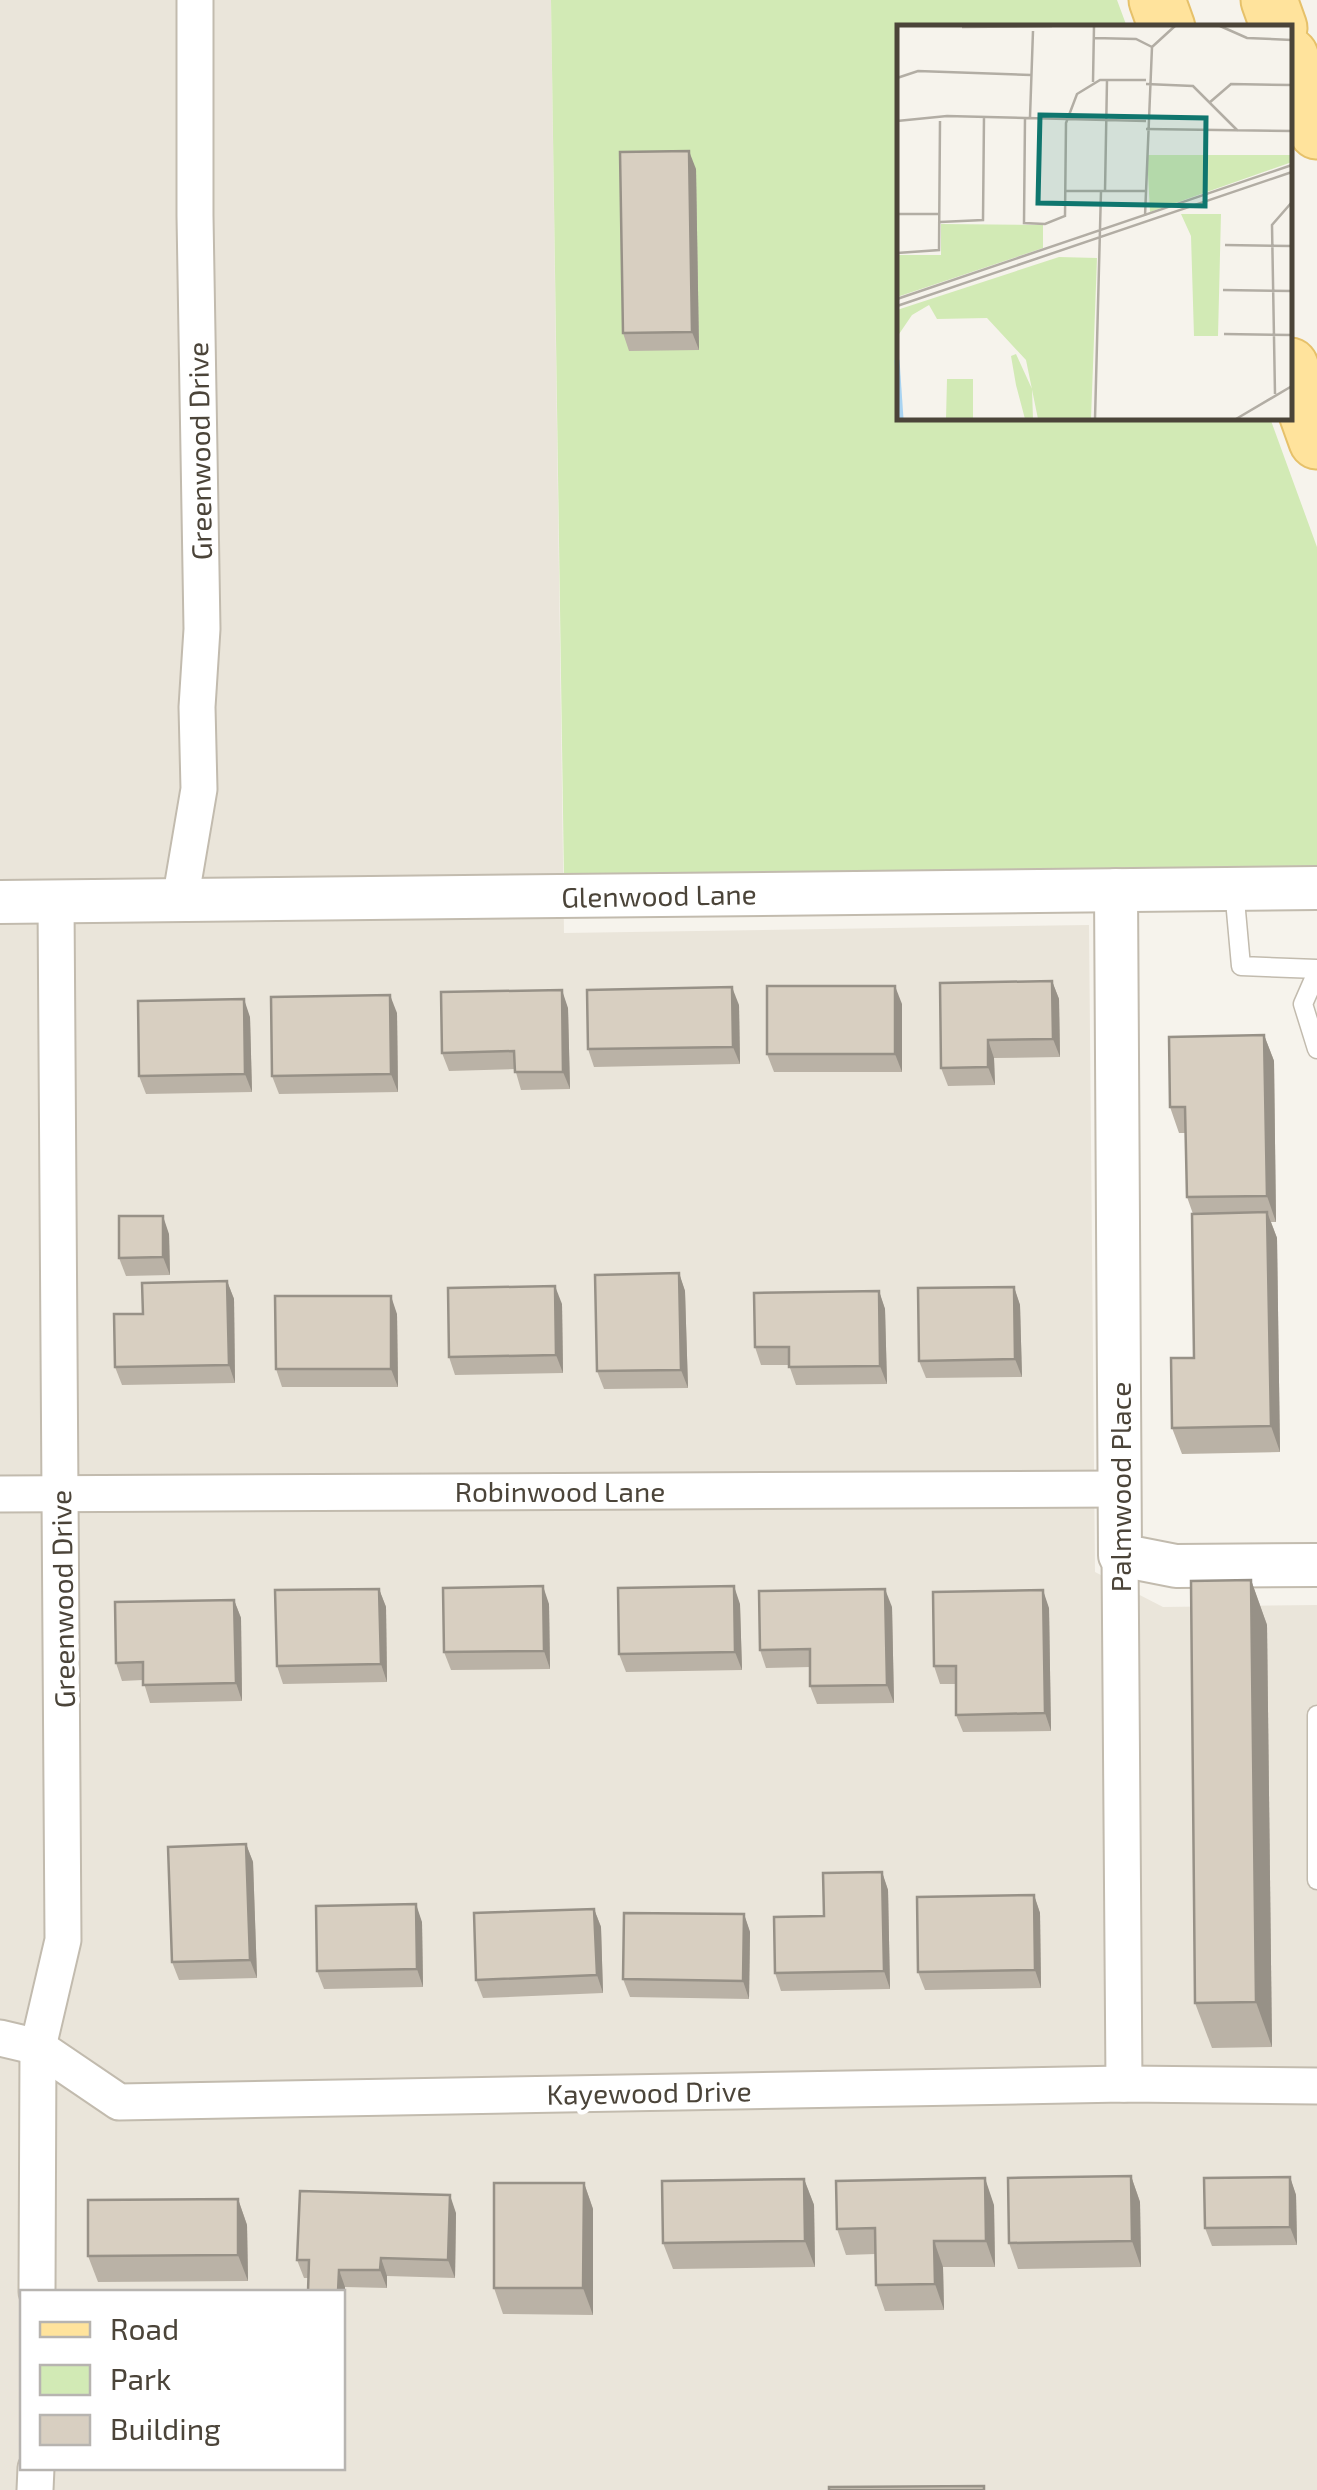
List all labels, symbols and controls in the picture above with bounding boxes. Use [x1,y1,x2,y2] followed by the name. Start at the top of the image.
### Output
[897,25,1292,420] inset map
[180,342,218,560] street label: Greenwood Drive
[561,876,757,914] street label: Glenwood Lane
[1103,1382,1137,1592] street label: Palmwood Place
[455,1474,665,1508] street label: Robinwood Lane
[43,1490,81,1708] street label: Greenwood Drive
[546,2073,752,2111] street label: Kayewood Drive
[20,2290,345,2470] legend
[110,2310,179,2346] text: Road
[110,2360,171,2396] text: Park
[110,2410,221,2446] text: Building

